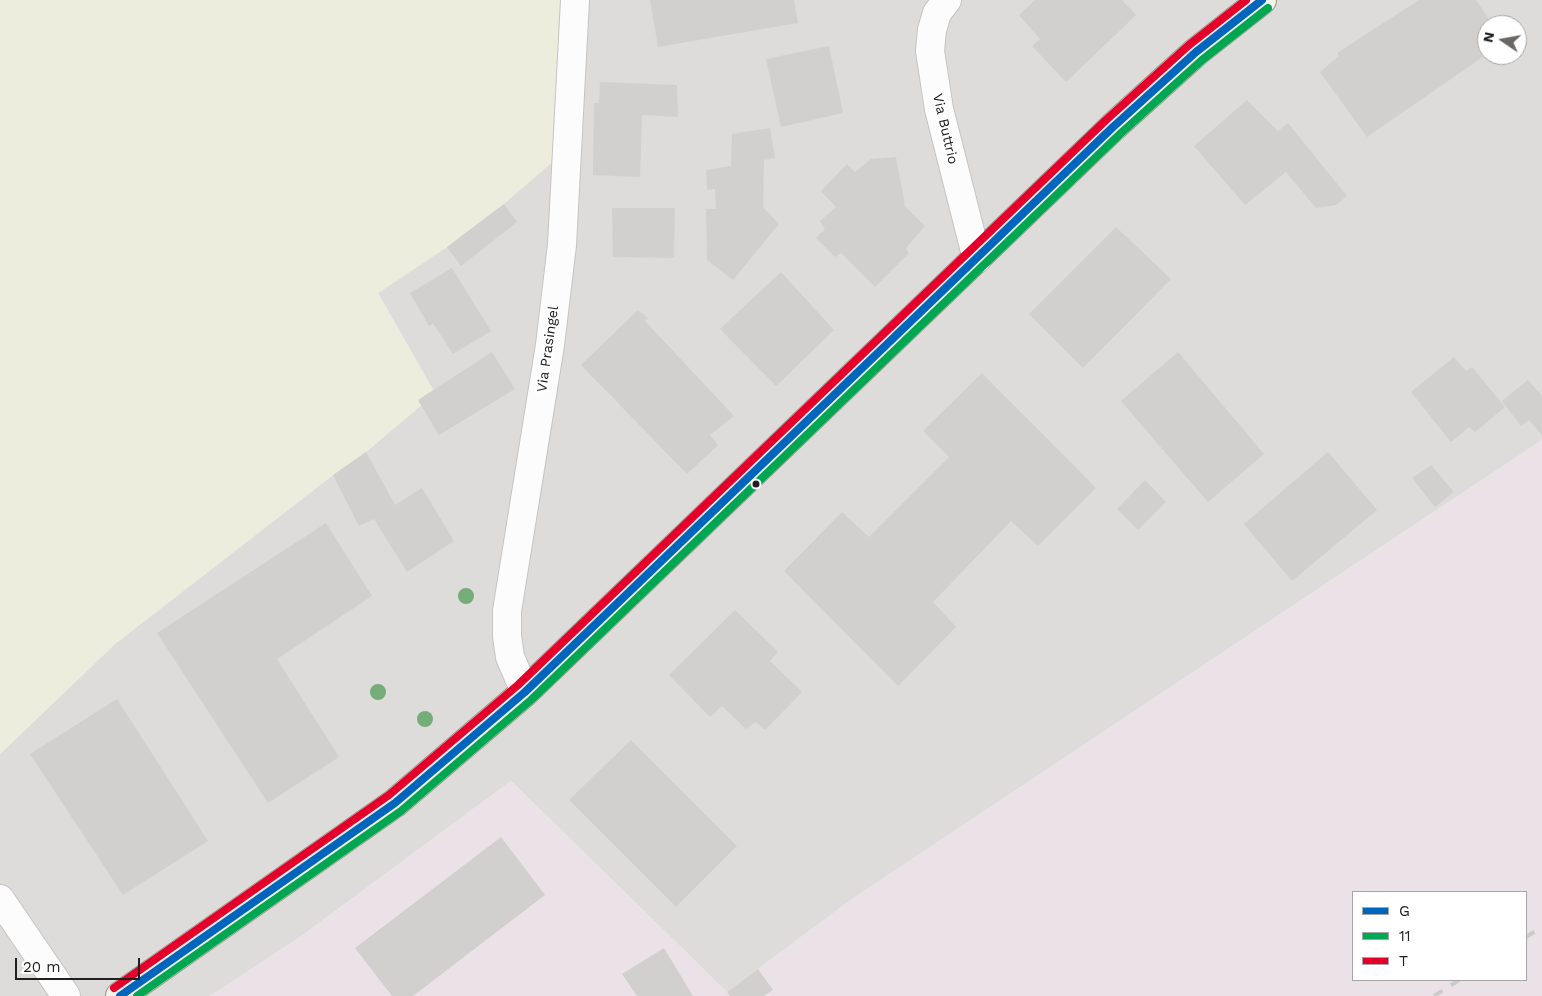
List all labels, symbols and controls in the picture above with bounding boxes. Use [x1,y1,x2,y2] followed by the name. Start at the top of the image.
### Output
[1477,15,1527,65] north arrow
[1479,30,1497,44] text: N
[929,92,961,166] street label: Via Buttrio
[534,305,562,393] street label: Via Prasingel
[751,479,761,489] unlabelled marker
[1352,891,1527,981] legend
[1399,902,1410,920] text: G
[1399,927,1411,945] text: 11
[18,948,142,980] scale bar
[1399,952,1408,970] text: T
[23,958,61,976] text: 20 m

